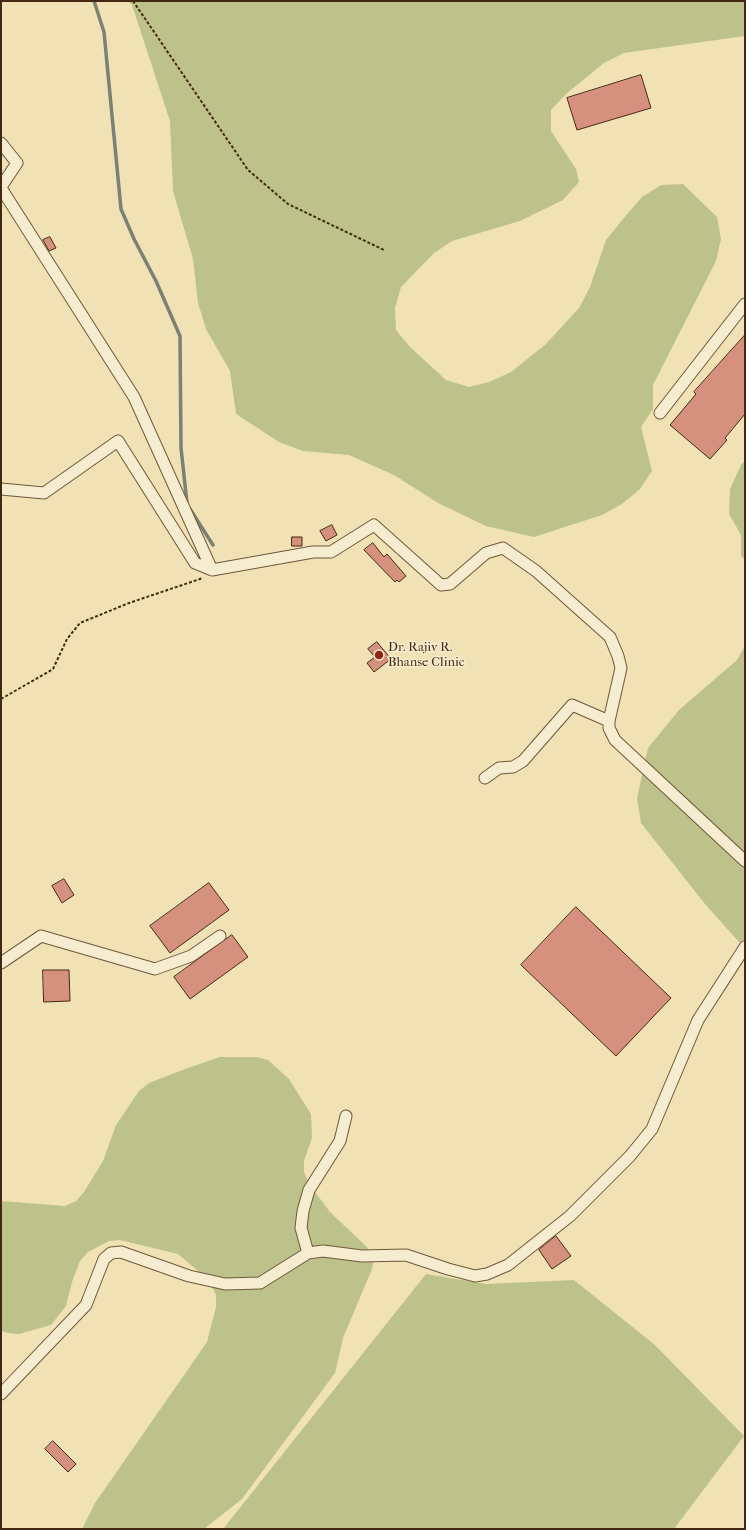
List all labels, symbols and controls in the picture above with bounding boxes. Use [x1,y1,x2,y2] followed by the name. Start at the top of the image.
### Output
[388,640,465,671] place label: Dr. Rajiv R. Bhanse Clinic
[373,649,385,661] marker: Dr. Rajiv R. Bhanse Clinic

